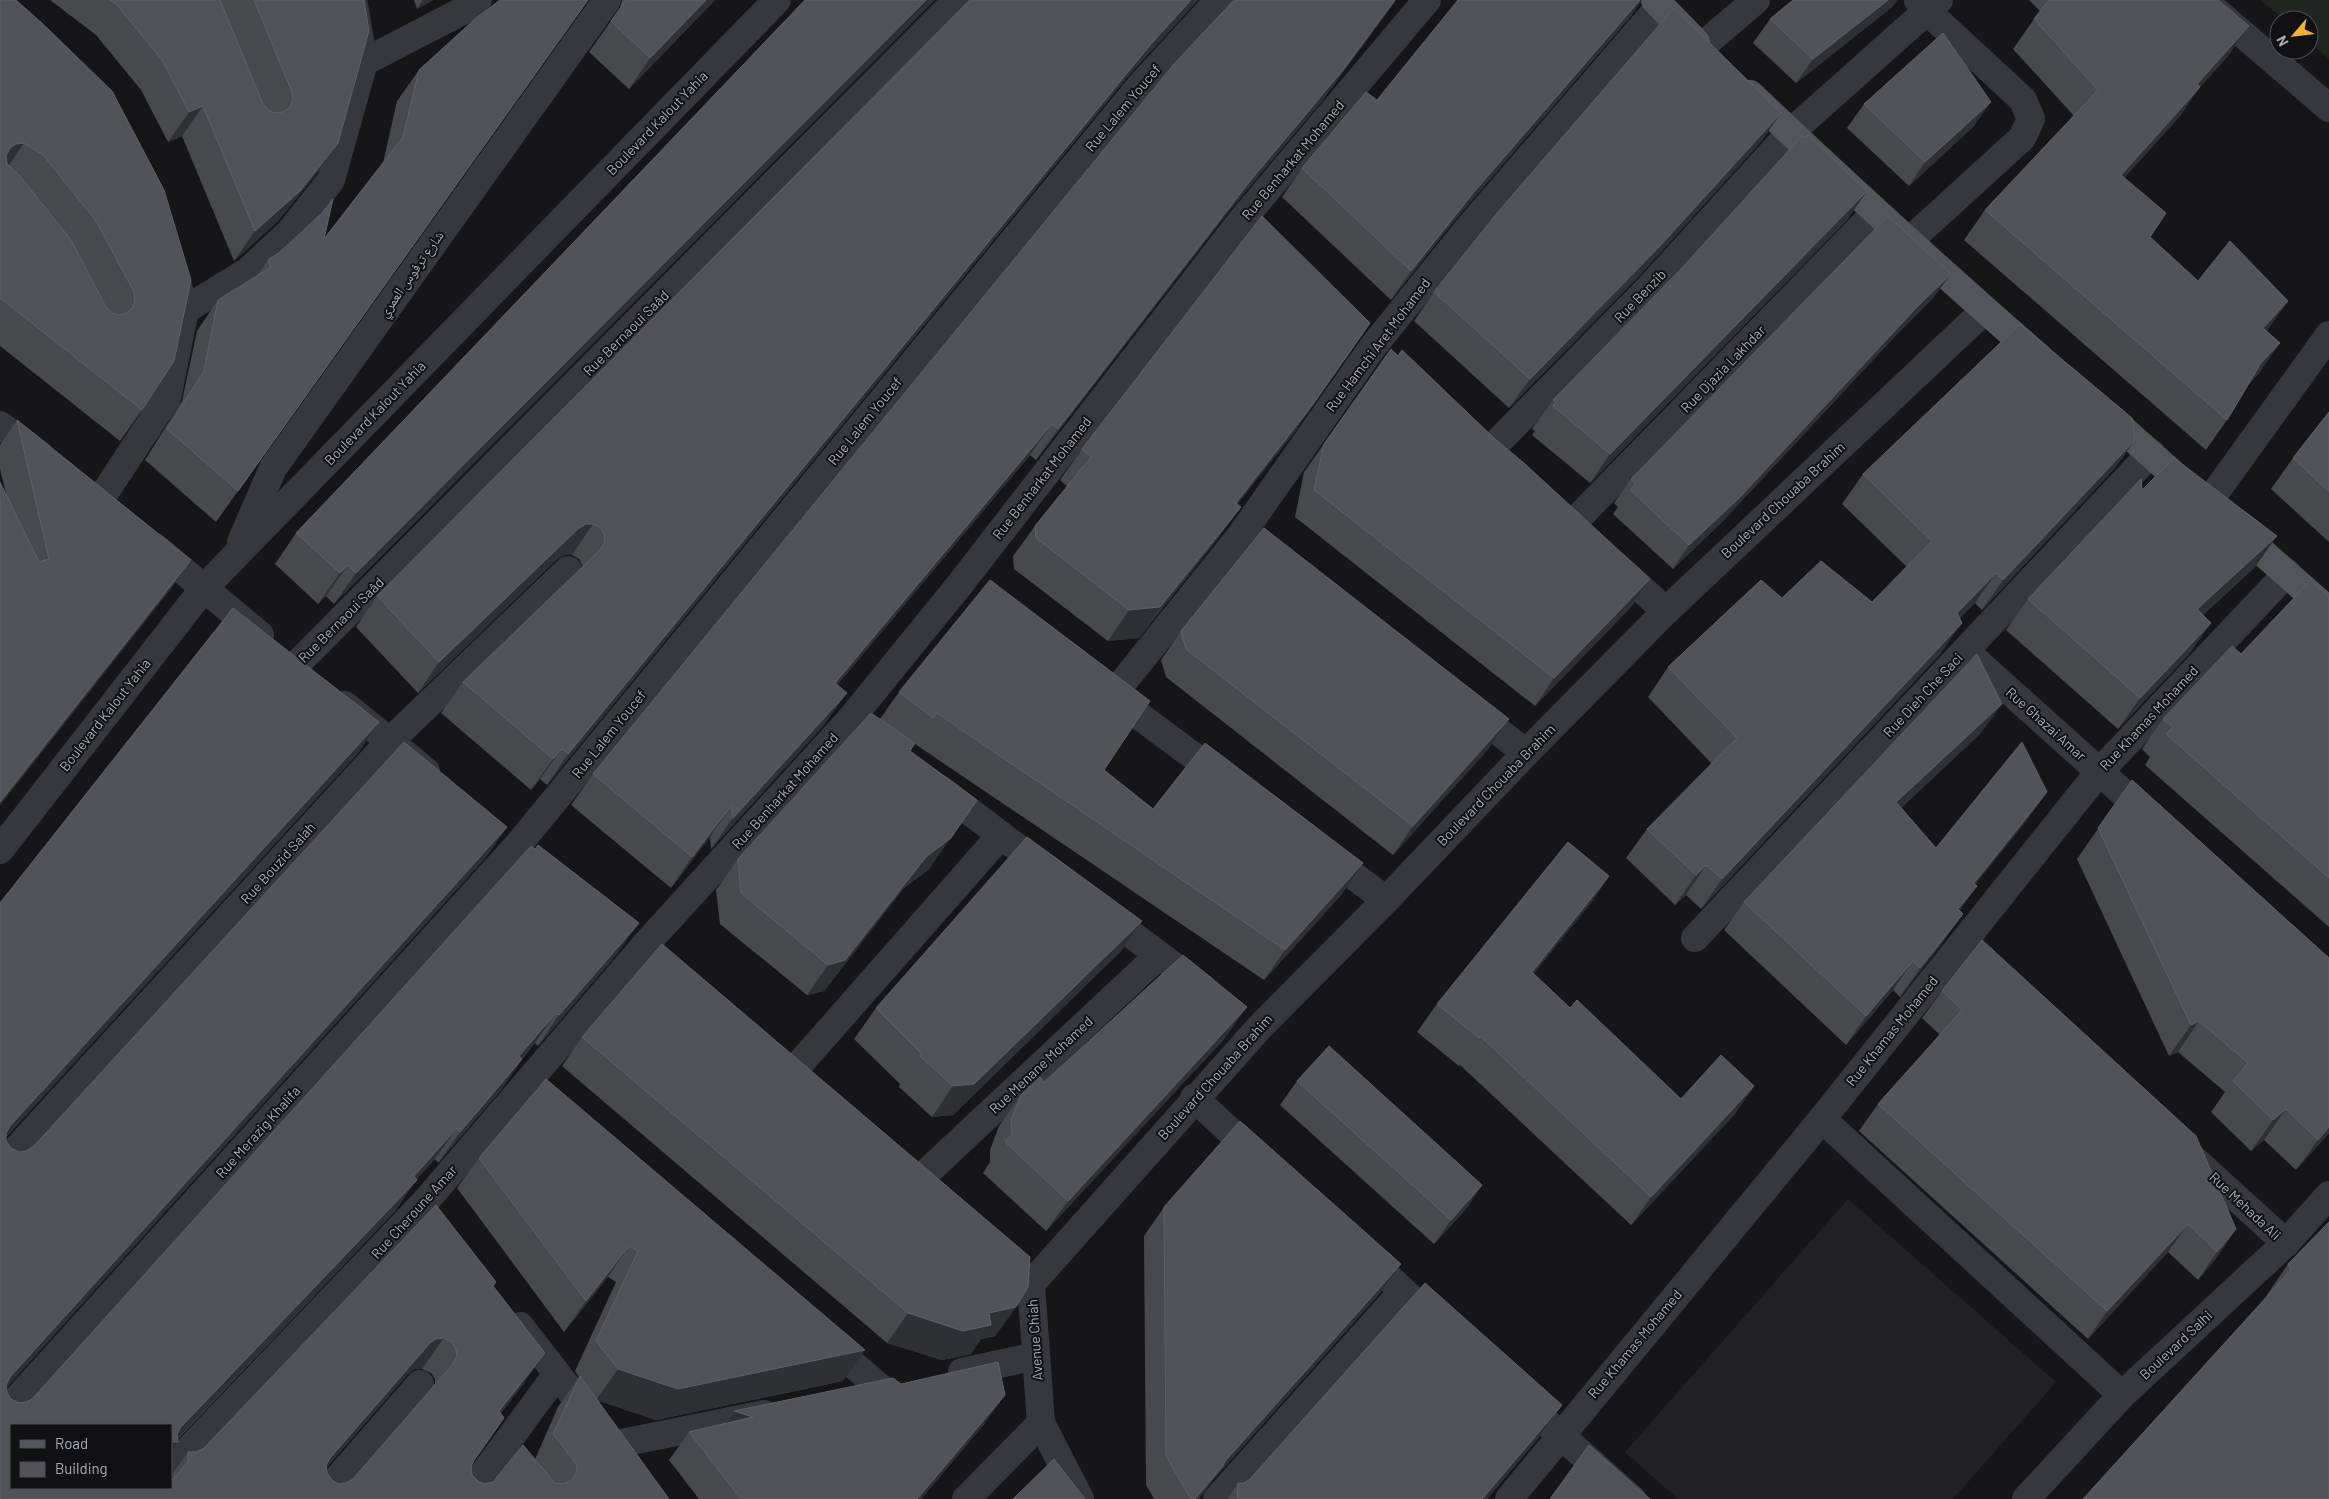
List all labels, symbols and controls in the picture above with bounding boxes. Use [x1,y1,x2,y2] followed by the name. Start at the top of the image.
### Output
[2269,10,2319,60] north arrow
[2272,33,2292,49] text: N
[1081,61,1164,155] street label: Rue Lalem Youcef
[603,67,711,178] street label: Boulevard Kalout Yahia
[1238,96,1348,223] street label: Rue Benharkat Mohamed
[375,227,450,322] street label: شارع ترفوس العمري
[1610,265,1669,326] street label: Rue Benzib
[1322,274,1433,415] street label: Rue Hamchi Aret Mohamed
[579,286,672,379] street label: Rue Bernaoui Saâd
[1677,321,1769,416] street label: Rue Djazia Lakhdar
[321,357,429,468] street label: Boulevard Kalout Yahia
[824,373,905,468] street label: Rue Lalem Youcef
[989,413,1095,542] street label: Rue Benharkat Mohamed
[1717,438,1848,561] street label: Boulevard Chouaba Brahim
[294,573,387,666] street label: Rue Bernaoui Saâd
[1879,649,1966,740] street label: Rue Dieh Che Saci
[55,655,154,774] street label: Boulevard Kalout Yahia
[2096,662,2201,773] street label: Rue Khamas Mohamed
[2003,683,2090,764] street label: Rue Ghazai Amar
[568,686,649,781] street label: Rue Lalem Youcef
[1433,720,1558,849] street label: Boulevard Chouaba Brahim
[728,729,841,852] street label: Rue Benharkat Mohamed
[237,818,319,907] street label: Rue Bouzid Salah
[1842,972,1941,1089] street label: Rue Khamas Mohamed
[1154,1010,1276,1143] street label: Boulevard Chouaba Brahim
[985,1012,1096,1117] street label: Rue Menane Mohamed
[212,1082,303,1181] street label: Rue Merazig Khalifa
[367,1161,460,1262] street label: Rue Cheroune Amar
[2206,1168,2285,1243] street label: Rue Mehada Ali
[1584,1286,1685,1402] street label: Rue Khamas Mohamed
[1023,1299,1046,1381] street label: Avenue Chiah
[2136,1307,2216,1383] street label: Boulevard Salhi
[10,1424,172,1489] legend
[55,1434,88,1452] text: Road
[55,1459,108,1477] text: Building

